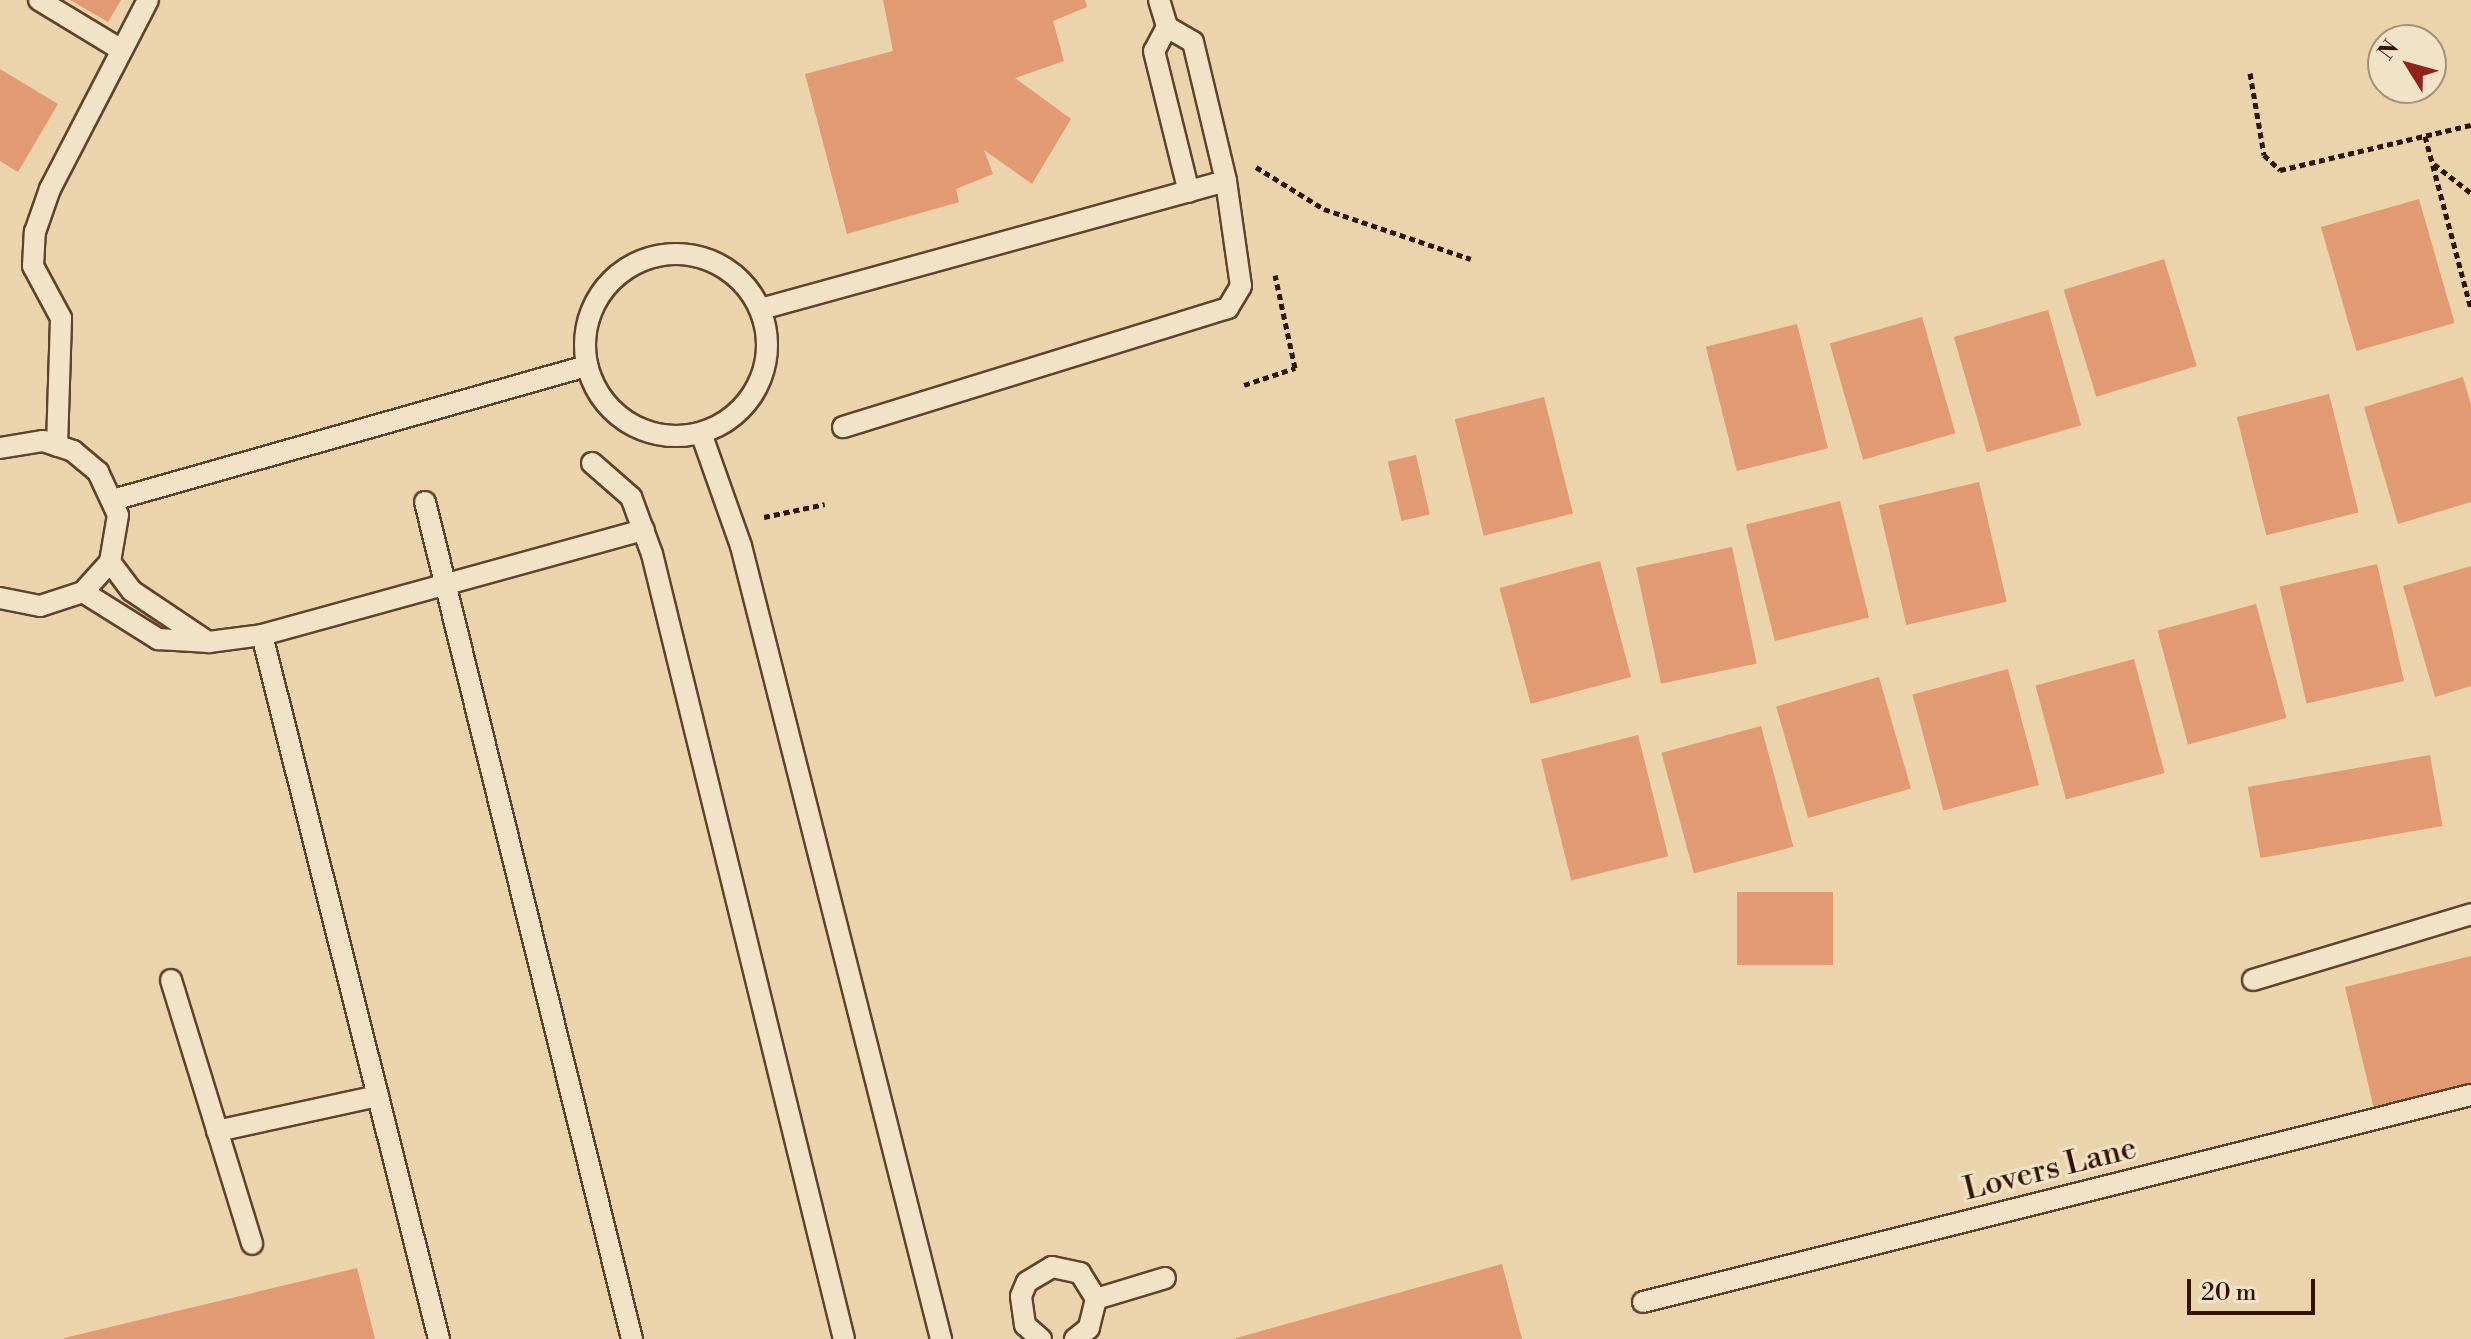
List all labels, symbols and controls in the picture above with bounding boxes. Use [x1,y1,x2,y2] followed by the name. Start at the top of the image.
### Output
[2367,24,2447,104] north arrow
[2373,35,2405,66] text: N
[1959,1129,2141,1209] street label: Lovers Lane
[2191,1263,2319,1313] scale bar
[2201,1278,2257,1308] text: 20 m

